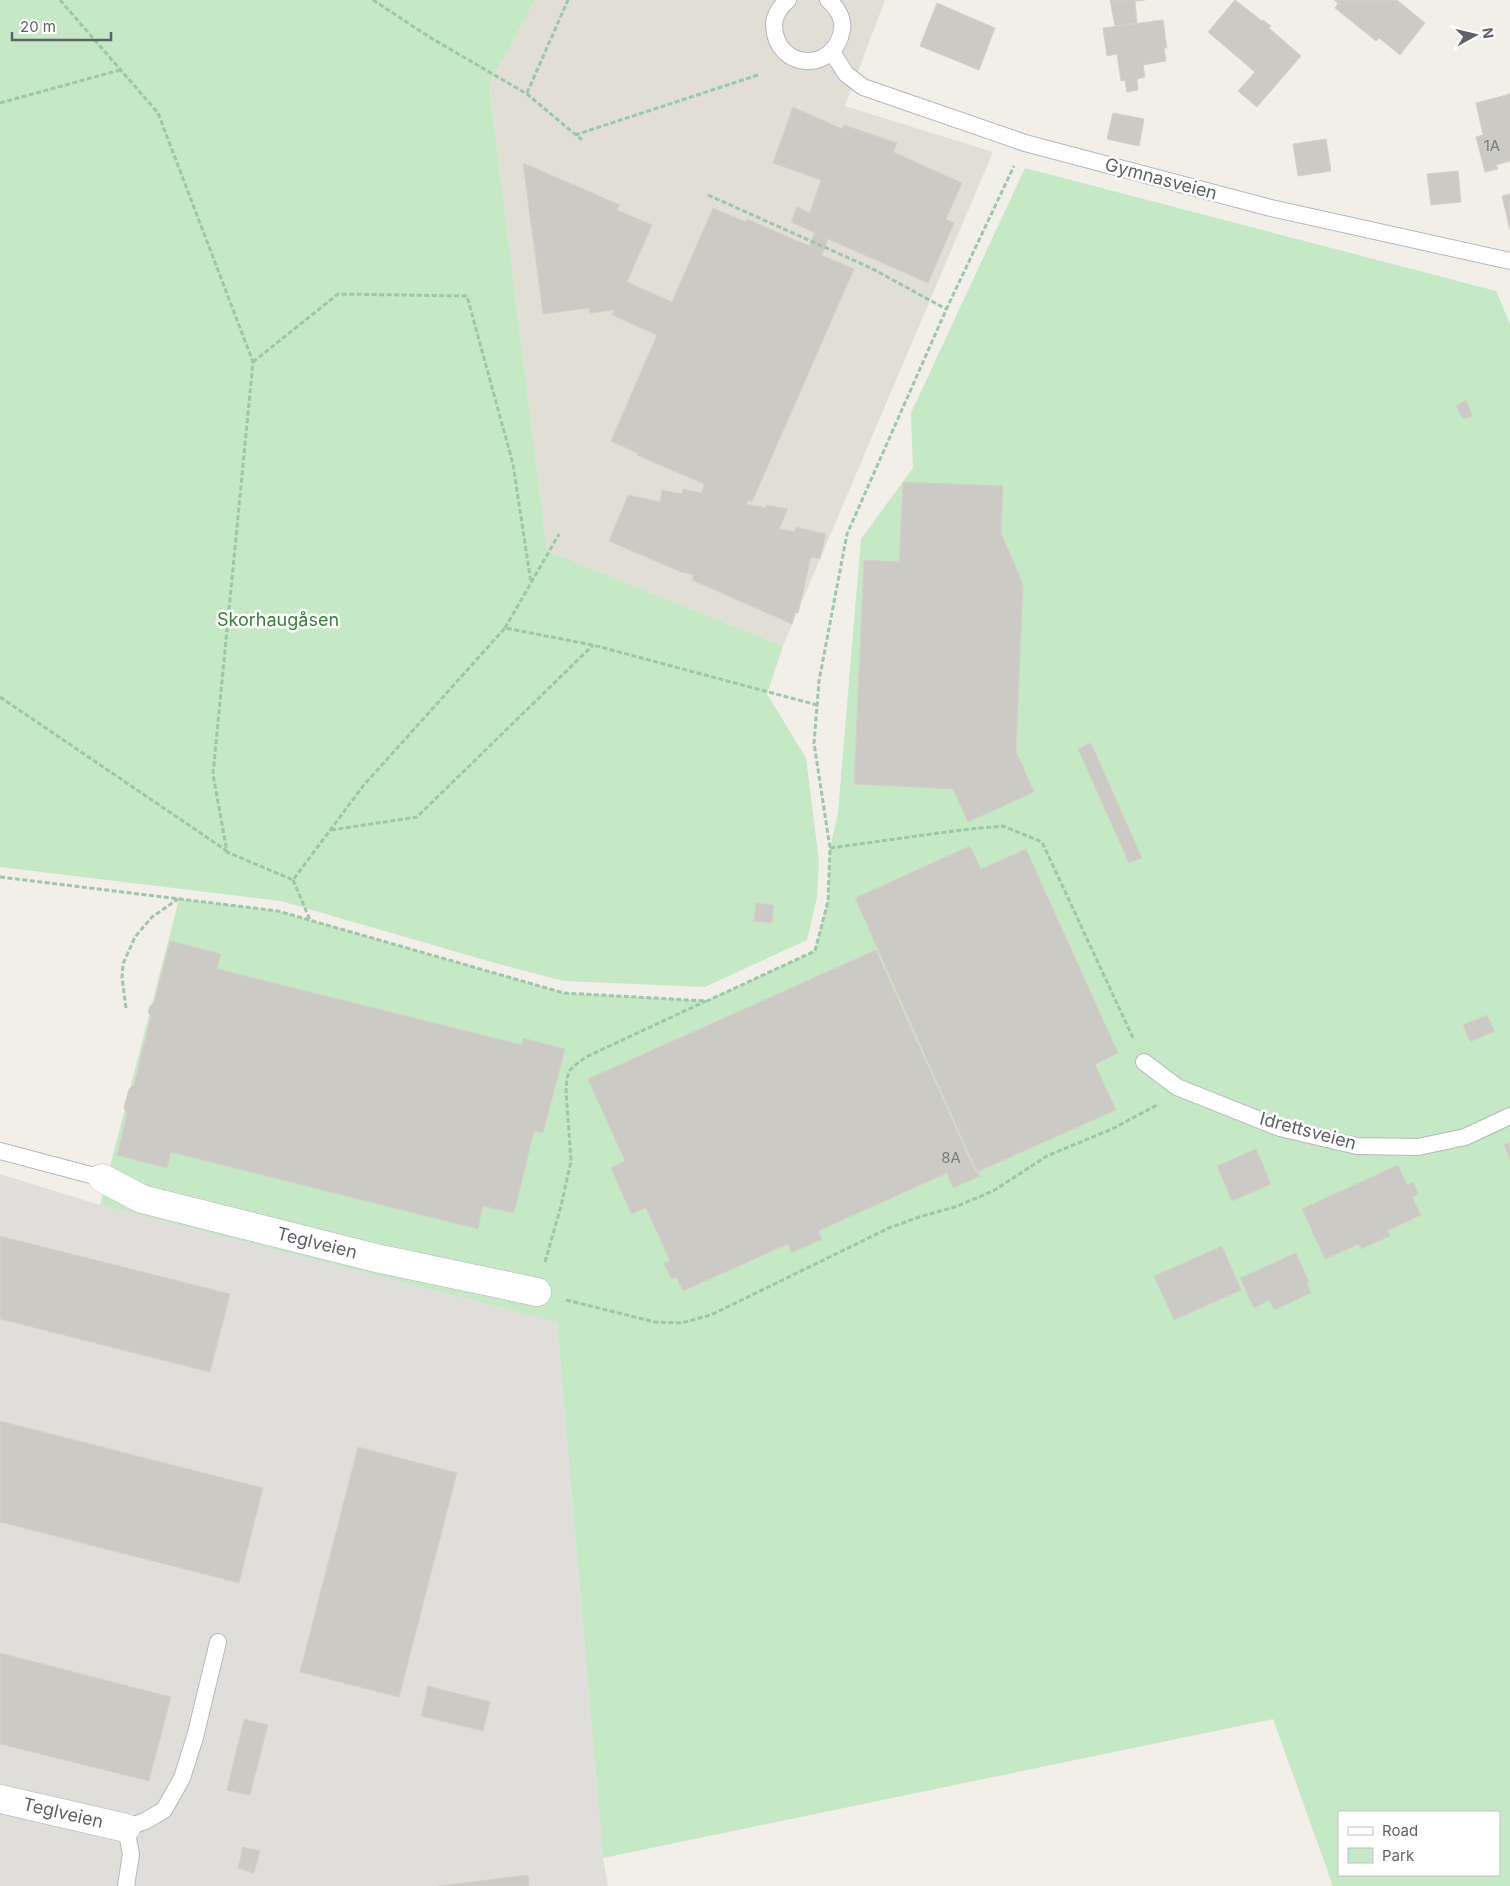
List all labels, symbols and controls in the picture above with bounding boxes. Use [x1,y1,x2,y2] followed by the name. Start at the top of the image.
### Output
[12,10,111,42] scale bar
[1450,10,1500,60] north arrow
[20,17,56,36] text: 20 m
[1479,27,1498,40] text: N
[1484,136,1500,155] house number: 1A
[1103,153,1220,204] street label: Gymnasveien
[217,609,339,630] park label: Skorhaugåsen
[1257,1108,1359,1154] street label: Idrettsveien
[941,1148,961,1167] house number: 8A
[275,1222,359,1263] street label: Teglveien
[21,1793,105,1832] street label: Teglveien
[1338,1811,1500,1876] legend
[1382,1821,1418,1840] text: Road
[1382,1846,1415,1865] text: Park

